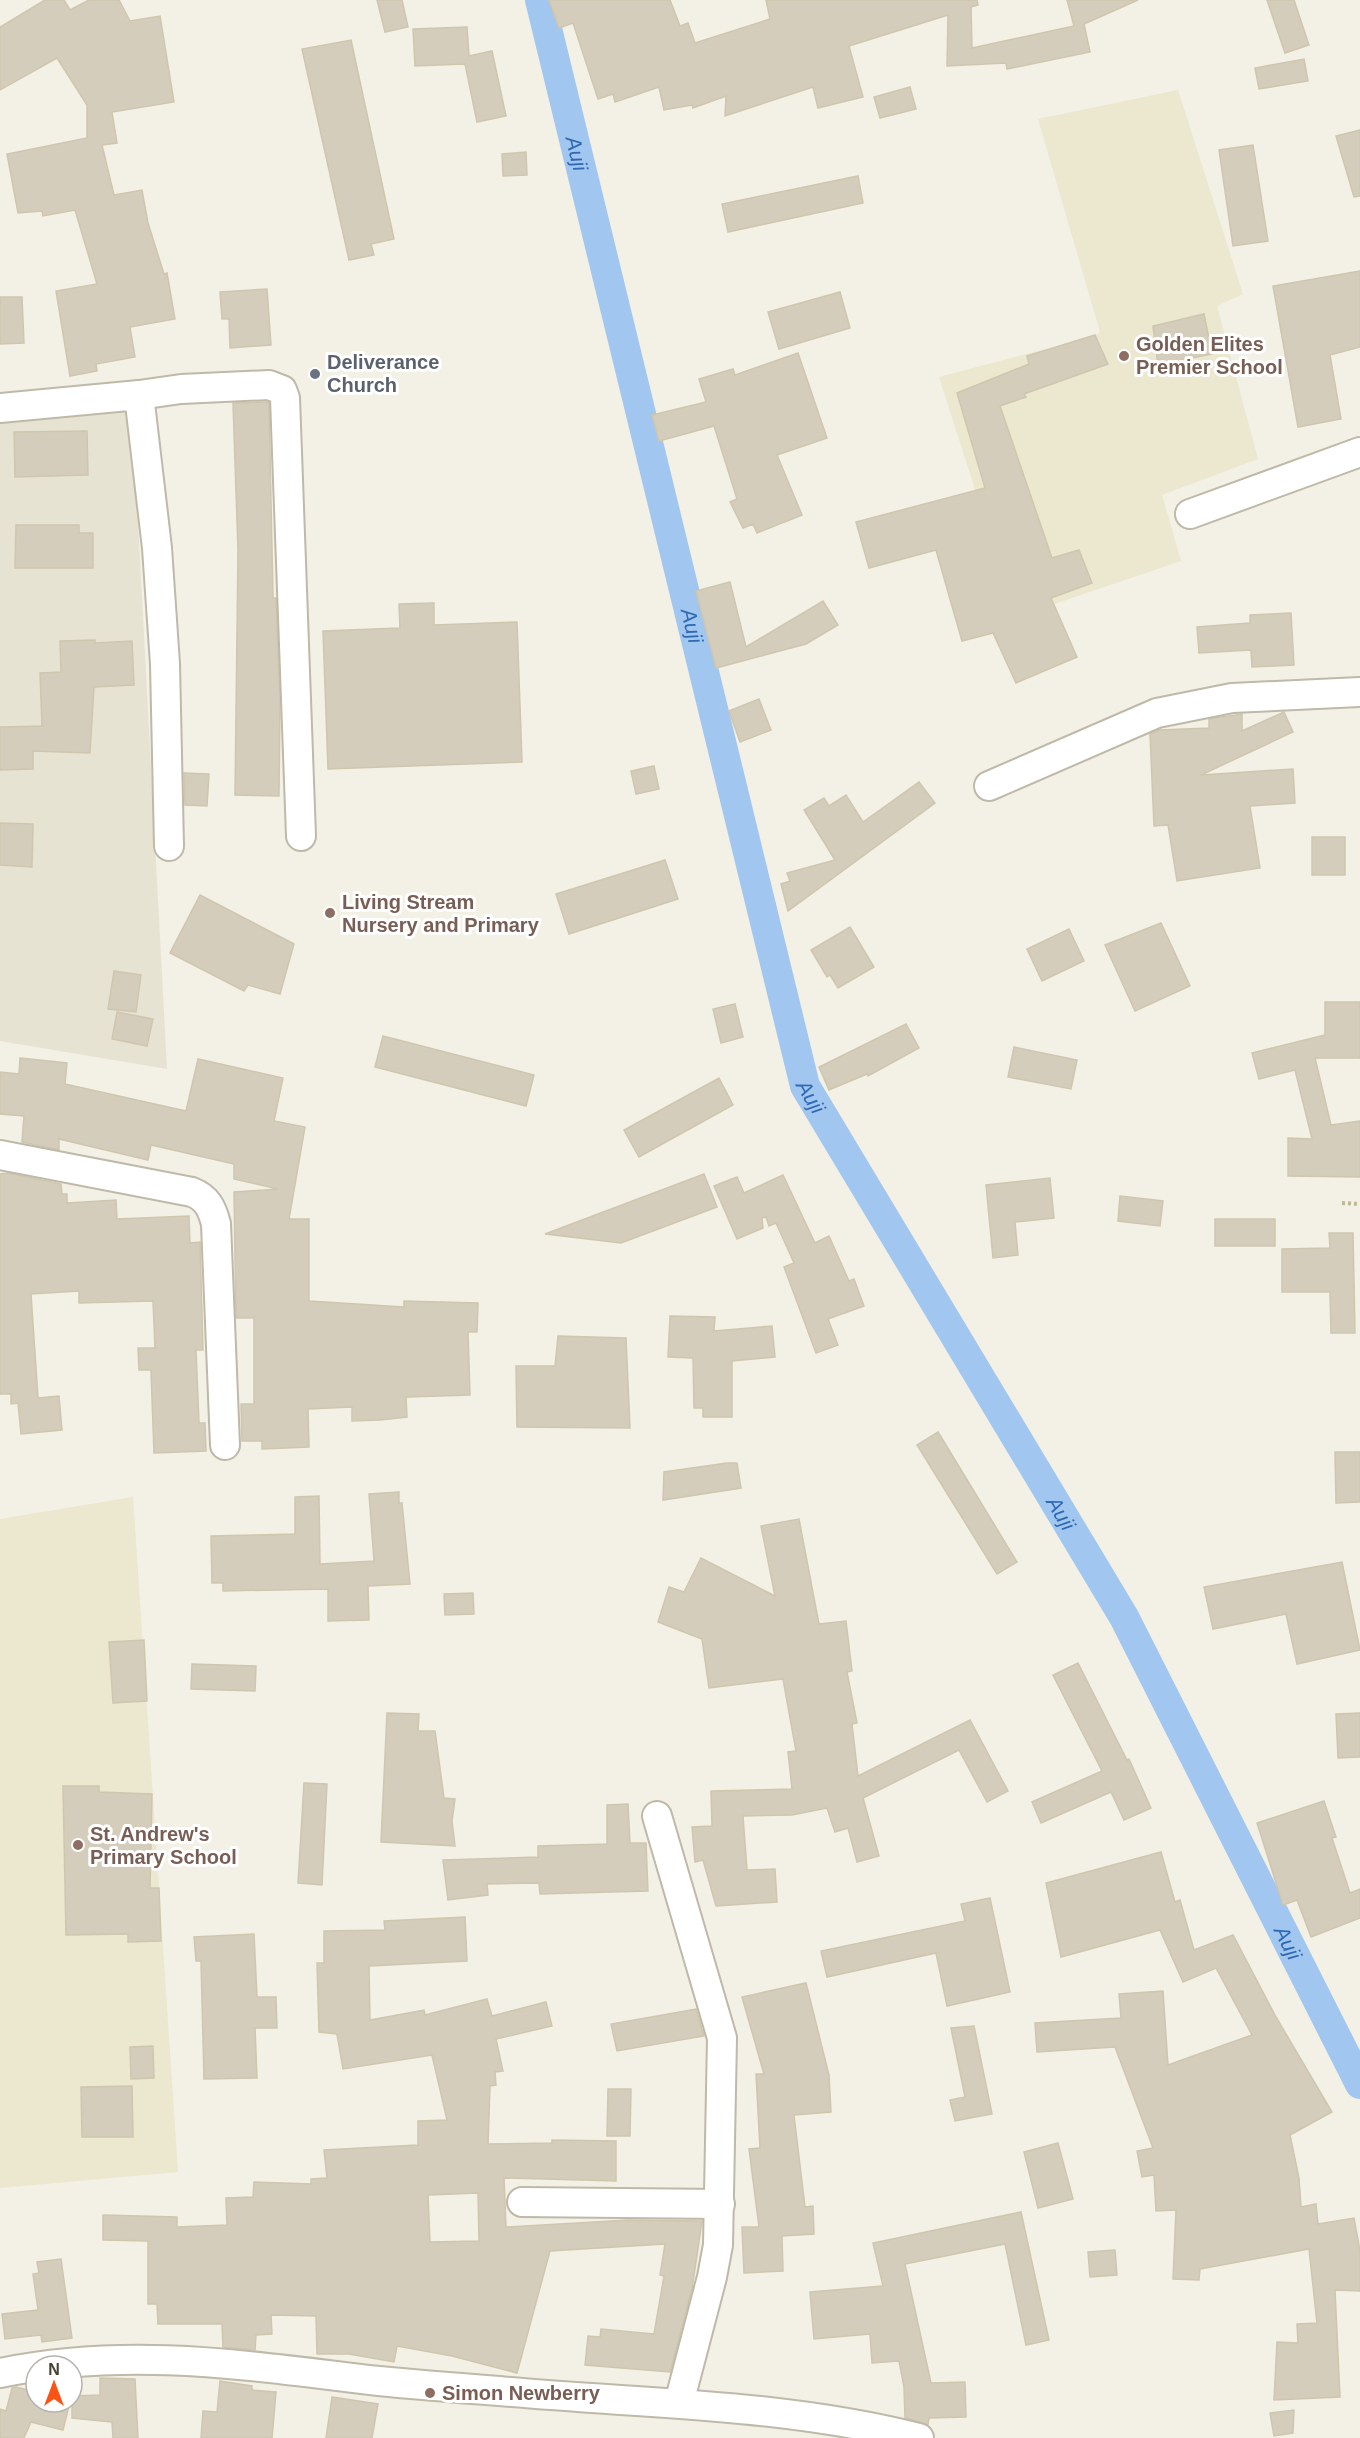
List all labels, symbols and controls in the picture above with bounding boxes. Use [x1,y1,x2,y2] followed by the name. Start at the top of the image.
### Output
[562,132,593,175] water label: Auji
[1136,333,1283,378] place label: Golden Elites Premier School
[1117,349,1131,363] marker: Golden Elites Premier School
[327,351,439,396] place label: Deliverance Church
[308,367,322,381] marker: Deliverance Church
[677,604,708,647] water label: Auji
[342,891,540,936] place label: Living Stream Nursery and Primary
[323,906,337,920] marker: Living Stream Nursery and Primary
[791,1074,831,1118] water label: Auji
[1042,1490,1081,1535] water label: Auji
[90,1823,237,1868] place label: St. Andrew's Primary School
[71,1838,85,1852] marker: St. Andrew's Primary School
[1269,1920,1307,1964] water label: Auji
[24,2354,84,2414] north arrow
[48,2361,60,2378] text: N
[442,2382,601,2404] place label: Simon Newberry
[423,2386,437,2400] marker: Simon Newberry

